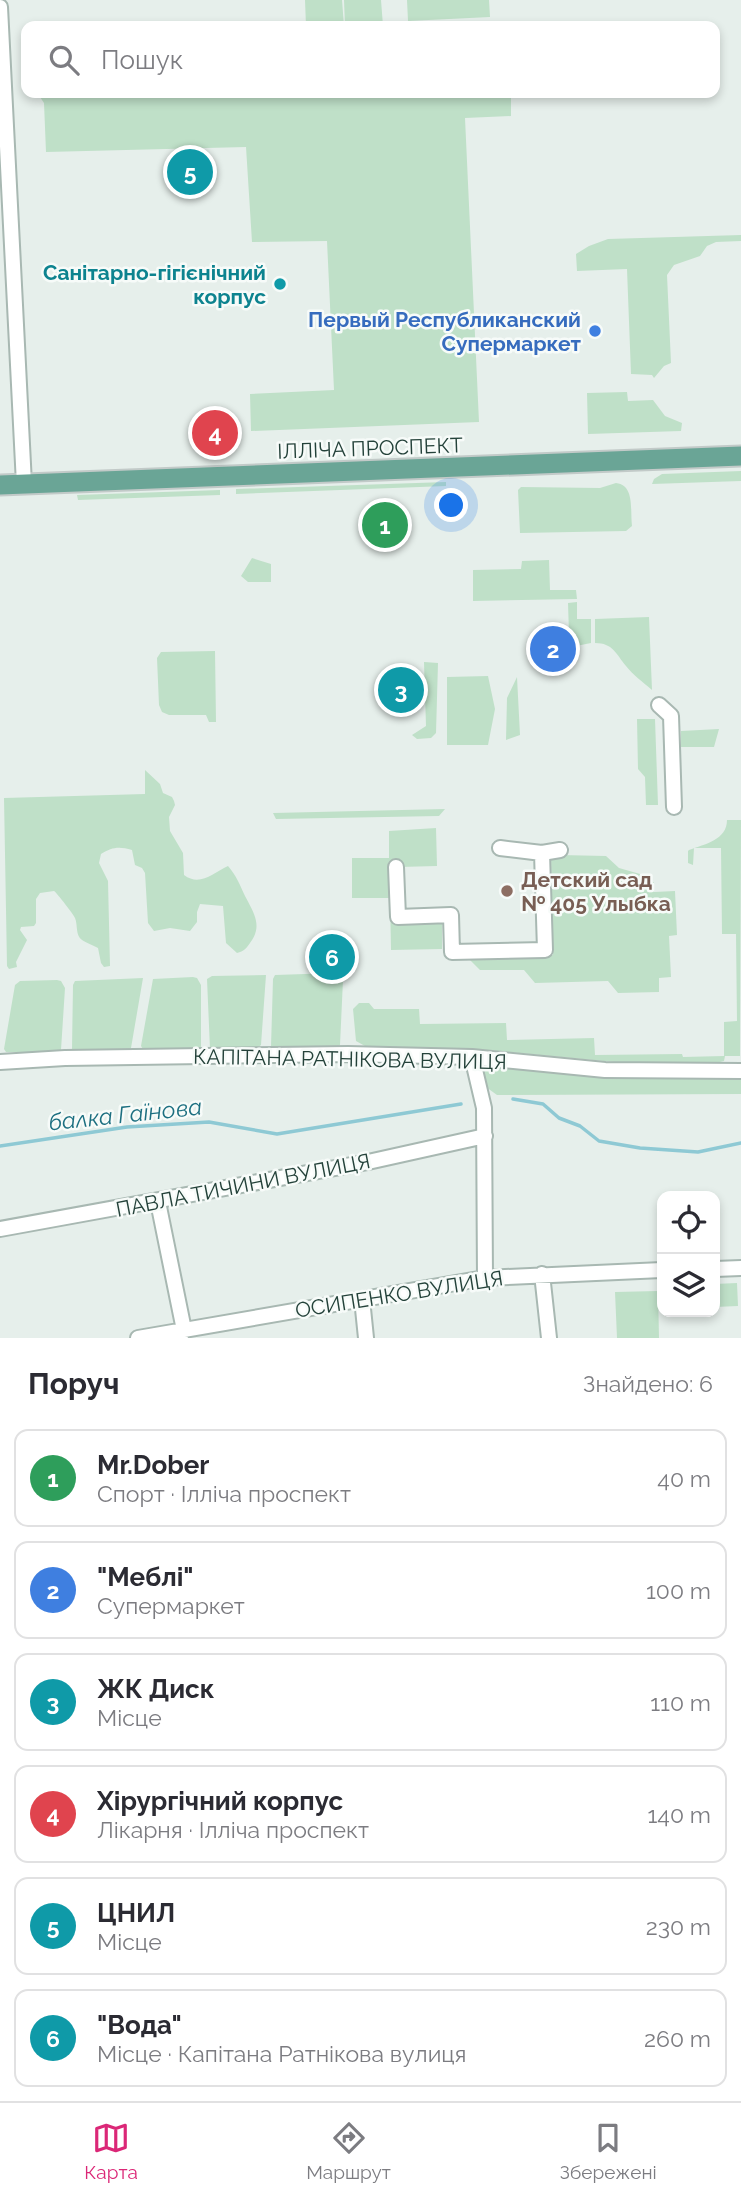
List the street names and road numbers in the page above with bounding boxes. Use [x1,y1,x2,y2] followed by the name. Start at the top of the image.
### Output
[277,432,463,464] street label: ІЛЛІЧА ПРОСПЕКТ
[193,1044,507,1074] street label: КАПІТАНА РАТНІКОВА ВУЛИЦЯ
[114,1148,372,1222] street label: ПАВЛА ТИЧИНИ ВУЛИЦЯ
[293,1265,505,1323] street label: ОСИПЕНКО ВУЛИЦЯ

